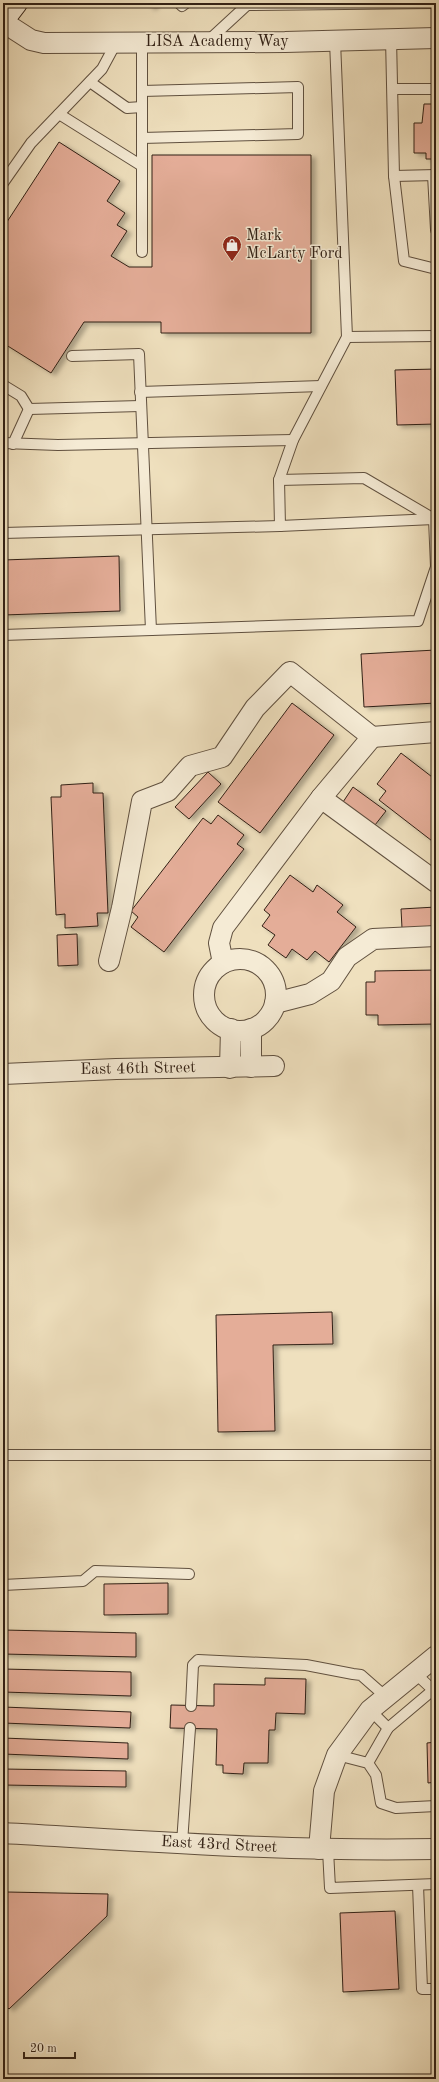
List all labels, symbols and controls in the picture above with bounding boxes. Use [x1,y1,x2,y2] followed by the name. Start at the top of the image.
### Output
[145,34,289,50] street label: LISA Academy Way
[246,228,343,262] place label: Mark McLarty Ford
[221,234,243,262] shop icon: Mark McLarty Ford
[80,1060,196,1078] street label: East 46th Street
[160,1834,278,1856] street label: East 43rd Street
[24,2034,75,2060] scale bar
[30,2043,57,2055] text: 20 m

